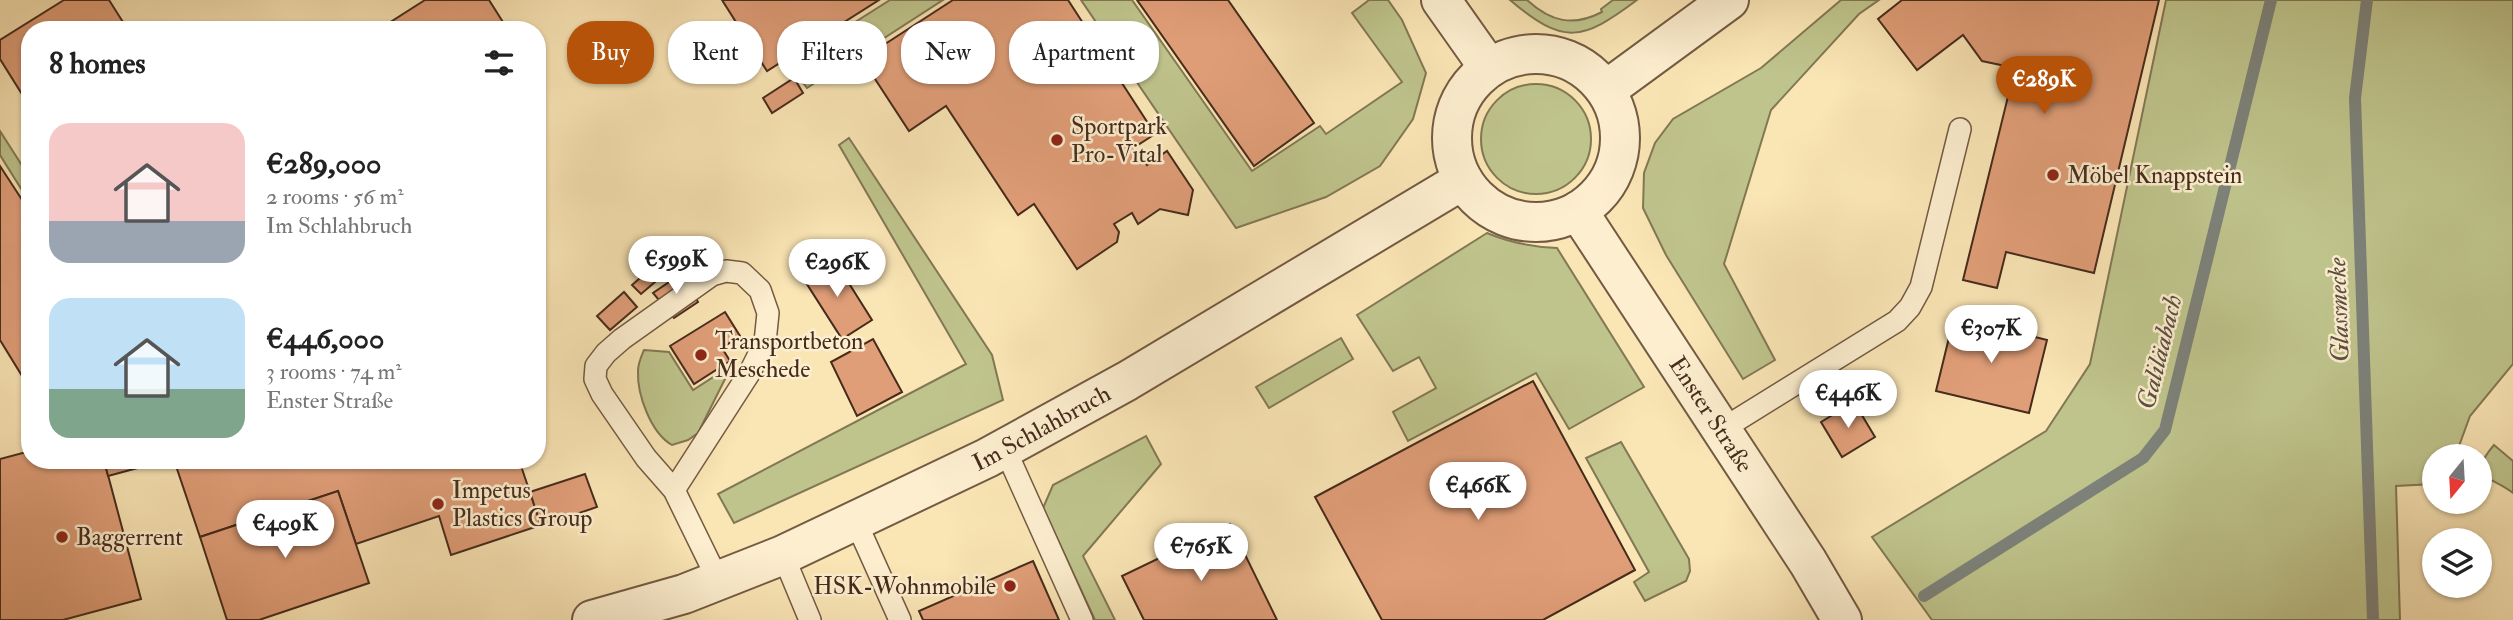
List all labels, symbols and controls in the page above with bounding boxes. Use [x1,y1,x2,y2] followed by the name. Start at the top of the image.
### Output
[567,21,654,84] chip: Buy
[668,21,763,84] chip: Rent
[777,21,887,84] chip: Filters
[901,21,995,84] chip: New
[1009,21,1159,84] chip: Apartment
[480,44,518,82] icon: filters
[49,45,146,82] text: 8 homes
[1995,57,2093,116] pin: €289K
[2012,64,2076,93] text: €289K
[1071,111,1168,170] place label: Sportpark Pro-Vital
[1049,132,1065,148] marker: Sportpark Pro-Vital
[266,145,381,182] text: €289,000
[105,151,189,235] icon: home
[2067,160,2242,191] place label: Möbel Knappstein
[2045,167,2061,183] marker: Möbel Knappstein
[266,182,404,211] text: 2 rooms · 56 m²
[266,211,412,240] text: Im Schlahbruch
[627,236,725,296] pin: €599K
[788,240,886,299] pin: €296K
[644,244,708,273] text: €599K
[805,247,869,276] text: €296K
[2321,257,2357,363] water label: Glassmecke
[2130,291,2190,413] water label: Galiläabach
[1942,306,2040,365] pin: €307K
[1961,313,2021,342] text: €307K
[266,320,384,357] text: €446,000
[105,326,189,410] icon: home
[715,326,863,385] place label: Transportbeton Meschede
[693,347,709,363] marker: Transportbeton Meschede
[1662,350,1761,478] street label: Enster Straße
[266,357,402,386] text: 3 rooms · 74 m²
[1799,370,1897,430] pin: €446K
[967,377,1116,478] street label: Im Schlahbruch
[1815,378,1881,407] text: €446K
[266,386,393,415] text: Enster Straße
[2422,444,2492,514] north arrow
[2422,444,2492,598] map controls
[1429,462,1527,522] pin: €466K
[1445,470,1511,499] text: €466K
[452,475,592,534] place label: Impetus Plastics Group
[430,496,446,512] marker: Impetus Plastics Group
[236,500,334,560] pin: €409K
[252,508,318,537] text: €409K
[76,522,183,553] place label: Baggerrent
[1152,524,1250,583] pin: €765K
[2422,528,2492,598] button: layers
[54,529,70,545] marker: Baggerrent
[1170,531,1232,560] text: €765K
[813,571,996,602] place label: HSK-Wohnmobile
[1002,578,1018,594] marker: HSK-Wohnmobile

